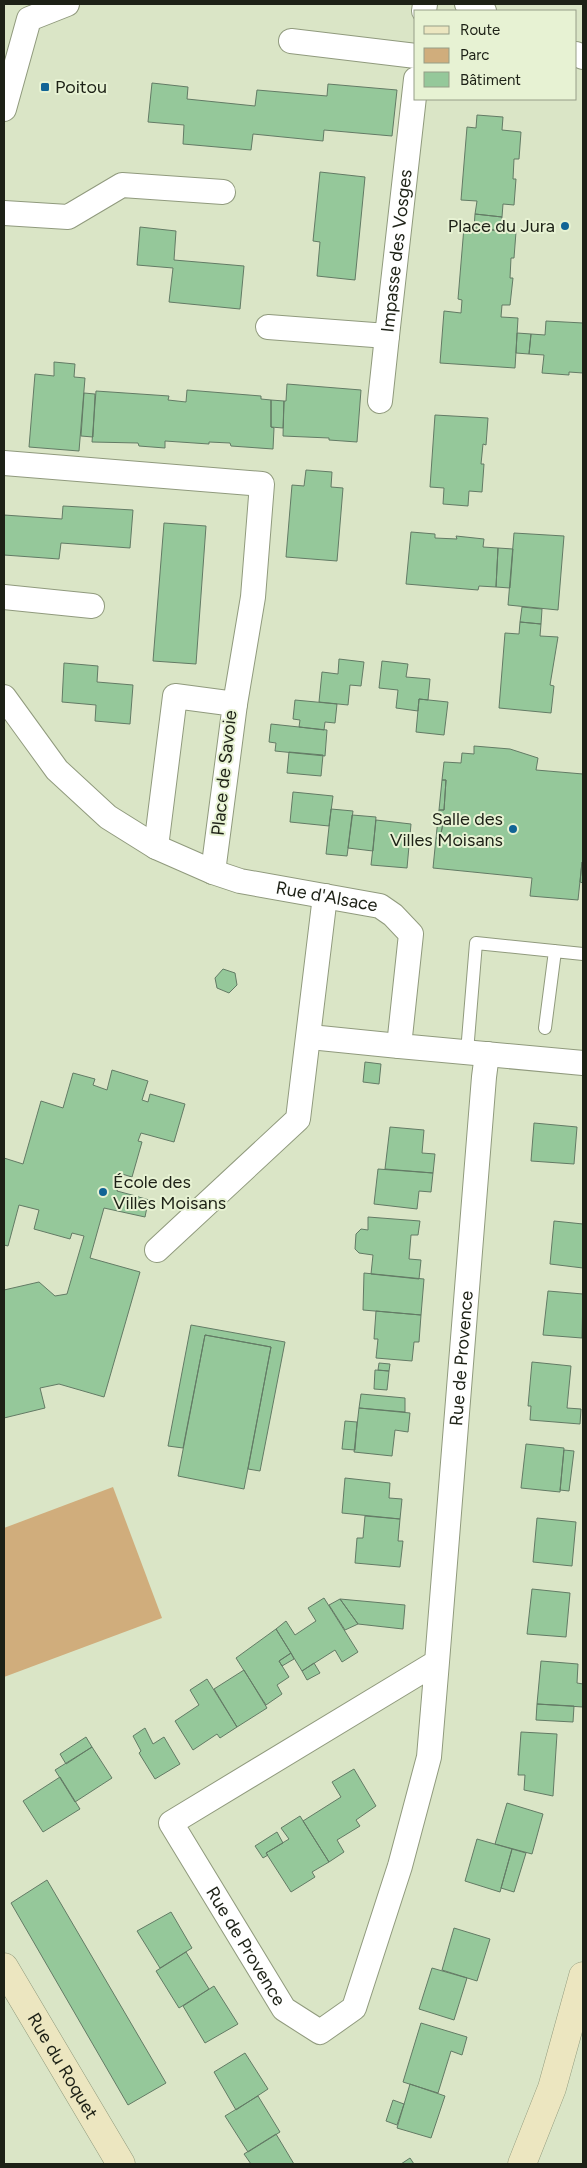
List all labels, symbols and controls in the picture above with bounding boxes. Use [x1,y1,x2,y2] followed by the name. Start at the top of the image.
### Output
[414,10,577,100] legend
[460,21,500,39] text: Route
[460,46,489,64] text: Parc
[460,71,521,89] text: Bâtiment
[55,76,107,98] place label: Poitou
[39,81,51,93] marker: Poitou
[376,168,417,333] street label: Impasse des Vosges
[448,215,555,237] place label: Place du Jura
[559,220,571,232] marker: Place du Jura
[206,709,242,837] street label: Place de Savoie
[390,808,503,851] place label: Salle des Villes Moisans
[507,823,519,835] marker: Salle des Villes Moisans
[274,877,380,916] street label: Rue d'Alsace
[113,1171,226,1214] place label: École des Villes Moisans
[97,1186,109,1198] marker: École des Villes Moisans
[445,1290,478,1427] street label: Rue de Provence
[201,1882,291,2010] street label: Rue de Provence
[23,2009,103,2123] street label: Rue du Roquet

